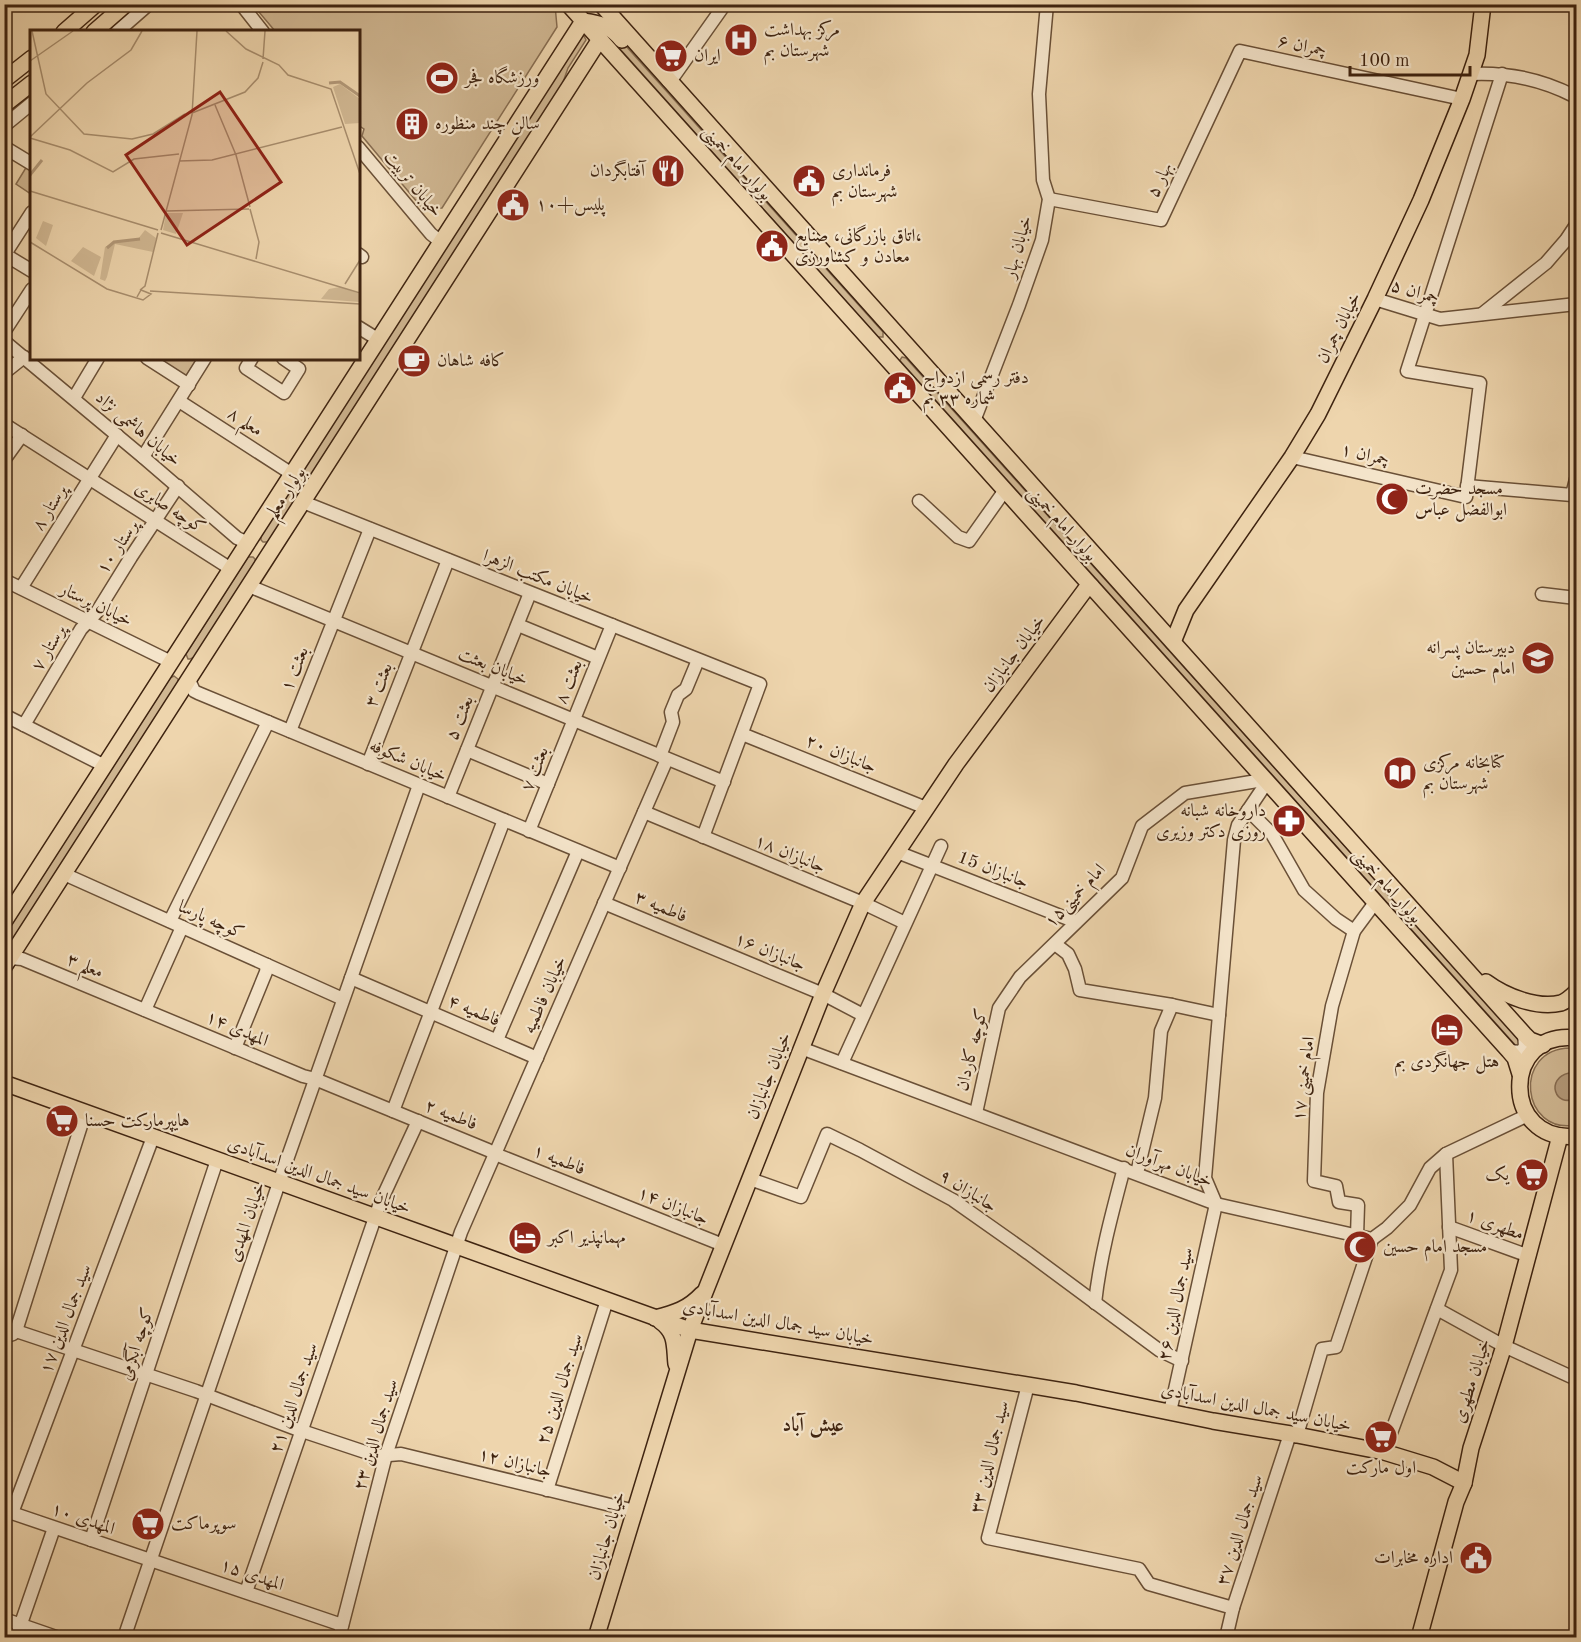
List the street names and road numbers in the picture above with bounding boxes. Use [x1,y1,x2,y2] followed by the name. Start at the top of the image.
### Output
[1276,32,1328,62] street label: چمران ۶
[694,122,775,208] street label: بولوار امام خمینی
[380,148,446,221] street label: خیابان تربیت
[1144,160,1178,201] street label: بهار ۵
[1000,214,1037,283] street label: خیابان بهار
[1388,277,1441,309] street label: چمران ۵
[1314,290,1366,367] street label: خیابان چمران
[91,388,184,471] street label: خیابان هاشمی نژاد
[220,404,266,447] street label: معلم ۸
[1339,441,1391,471] street label: چمران ۱
[263,464,316,526] street label: بولوار معلم
[130,479,208,540] street label: کوچه صابری
[29,480,73,535] street label: پرستار ۸
[1019,483,1100,569] street label: بولوار امام خمینی
[94,515,144,578] street label: پرستار ۱۰
[479,546,596,609] street label: خیابان مکتب الزهرا
[55,579,135,631] street label: خیابان پرستار
[979,612,1050,697] street label: خیابان جانبازان
[28,620,71,675] street label: پرستار ۷
[278,644,313,694] street label: بعثت ۱
[455,645,530,690] street label: خیابان بعثت
[552,657,587,707] street label: بعثت ۸
[362,660,397,710] street label: بعثت ۳
[443,693,478,743] street label: بعثت ۵
[803,732,879,777] street label: جانبازان ۲۰
[366,736,450,786] street label: خیابان شکوفه
[518,744,553,794] street label: بعثت ۷
[752,832,828,877] street label: جانبازان ۱۸
[1344,845,1425,931] street label: بولوار امام خمینی
[955,848,1031,893] street label: جانبازان 15
[1041,857,1117,935] street label: امام خمینی۱۵ ‍
[632,888,690,926] street label: فاطمیه ۳
[174,898,247,945] street label: کوچه پارسا
[732,930,808,975] street label: جانبازان ۱۶
[61,950,106,989] street label: معلم ۳
[520,954,571,1037] street label: خیابان فاطمیه
[445,992,503,1030] street label: فاطمیه ۴
[952,1007,994,1094] street label: کوچه کاردان
[203,1008,271,1050] street label: المهدی ۱۴
[743,1030,795,1122] street label: خیابان جانبازان
[1290,1036,1324,1123] street label: امام خمینی ۱۷
[422,1096,480,1134] street label: فاطمیه ۲
[225,1133,414,1218] street label: خیابان سید جمال الدین اسدآبادی
[1122,1139,1216,1193] street label: خیابان مهرآوران
[530,1141,588,1179] street label: فاطمیه ۱
[936,1166,1000,1216] street label: جانبازان ۹
[225,1180,270,1264] street label: خیابان المهدی
[635,1184,711,1229] street label: جانبازان ۱۴
[1463,1206,1526,1246] street label: مطهری ۱
[1155,1246,1197,1362] street label: سید جمال الدین ۲۶
[37,1262,95,1376] street label: سید جمال الدین ۱۷
[681,1295,875,1350] street label: خیابان سید جمال الدین اسدآبادی
[114,1304,160,1384] street label: کوچه آبگرمی
[534,1331,586,1447] street label: سید جمال الدین ۲۵
[1450,1337,1496,1426] street label: خیابان مطهری
[267,1341,321,1455] street label: سید جمال الدین ۲۱
[351,1377,401,1493] street label: سید جمال الدین ۲۳
[1159,1379,1353,1436] street label: خیابان سید جمال الدین اسدآبادی
[967,1399,1013,1515] street label: سید جمال الدین ۳۳
[476,1445,553,1482] street label: جانبازان ۱۲
[1214,1472,1266,1588] street label: سید جمال الدین ۳۷
[585,1490,630,1583] street label: خیابان جانبازان
[49,1500,117,1538] street label: المهدی ۱۰
[218,1556,286,1594] street label: المهدی ۱۵

